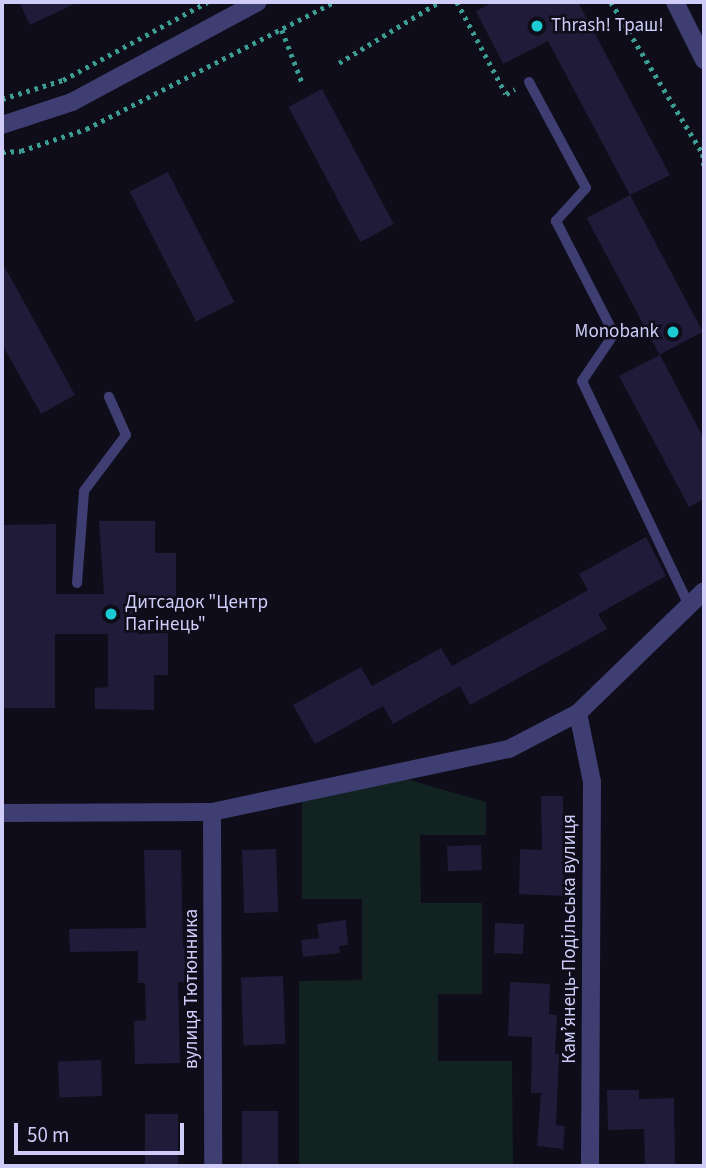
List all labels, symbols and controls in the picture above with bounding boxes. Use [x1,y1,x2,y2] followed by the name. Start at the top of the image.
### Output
[551,15,664,37] place label: Thrash! Траш!
[529,18,545,34] marker: Thrash! Траш!
[575,321,659,343] place label: Monobank
[665,324,681,340] marker: Monobank
[125,592,268,636] place label: Дитсадок "Центр Пагінець"
[103,606,119,622] marker: Дитсадок "Центр Пагінець"
[559,814,581,1064] street label: Камʼянець-Подільська вулиця
[181,909,203,1069] street label: вулиця Тютюнника
[18,1108,187,1152] scale bar
[27,1120,69,1150] text: 50 m

